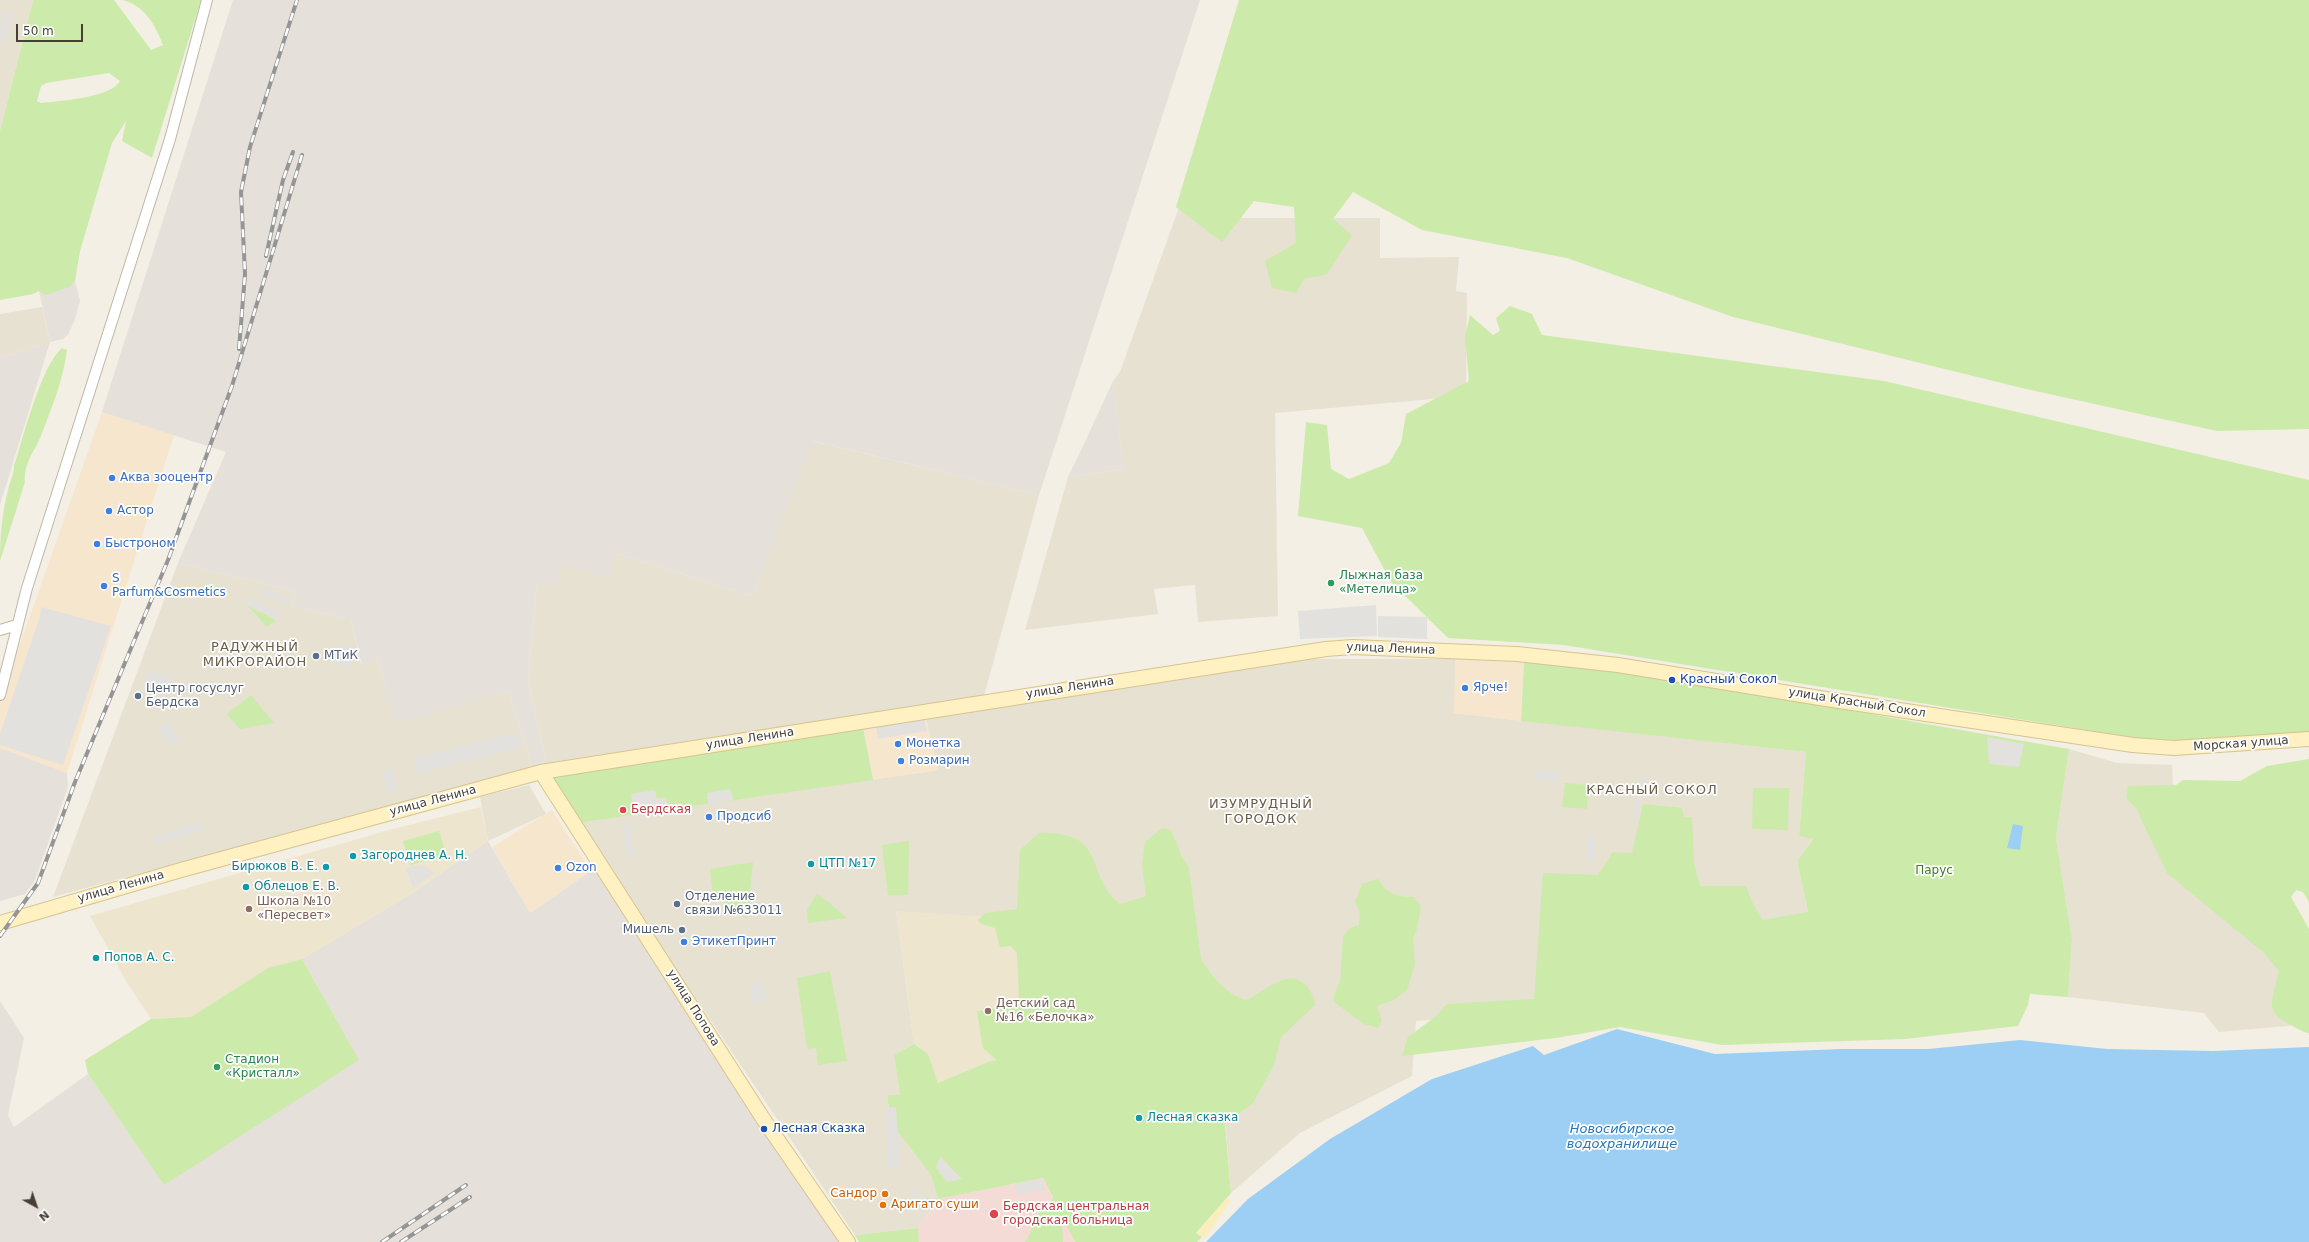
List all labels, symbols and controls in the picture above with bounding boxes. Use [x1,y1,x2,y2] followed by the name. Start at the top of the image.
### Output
[18,16,85,42] scale bar
[23,24,54,38] text: 50 m
[120,471,213,485] place label: Аква зооцентр
[107,473,117,483] marker: Аква зооцентр
[117,504,154,518] place label: Астор
[104,506,114,516] marker: Астор
[105,537,175,551] place label: Быстроном
[92,539,102,549] marker: Быстроном
[1339,569,1423,597] place label: Лыжная база «Метелица»
[112,572,226,600] place label: S Parfum&Cosmetics
[1326,578,1336,588] marker: Лыжная база «Метелица»
[99,581,109,591] marker: S Parfum&Cosmetics
[203,640,307,671] district label: РАДУЖНЫЙ МИКРОРАЙОН
[1346,640,1436,658] street label: улица Ленина
[324,649,358,663] place label: МТиК
[311,651,321,661] marker: МТиК
[1680,673,1777,687] place label: Красный Сокол
[1025,674,1115,702] street label: улица Ленина
[1667,675,1677,685] marker: Красный Сокол
[1473,681,1508,695] place label: Ярче!
[146,682,244,710] place label: Центр госуслуг Бердска
[1460,683,1470,693] marker: Ярче!
[1787,685,1927,721] street label: улица Красный Сокол
[133,691,143,701] marker: Центр госуслуг Бердска
[705,725,795,753] street label: улица Ленина
[2193,733,2289,755] street label: Морская улица
[906,737,961,751] place label: Монетка
[893,739,903,749] marker: Монетка
[909,754,970,768] place label: Розмарин
[896,756,906,766] marker: Розмарин
[388,783,478,819] street label: улица Ленина
[1586,783,1718,799] district label: КРАСНЫЙ СОКОЛ
[1209,797,1313,828] district label: ИЗУМРУДНЫЙ ГОРОДОК
[631,803,691,817] place label: Бердская
[618,805,628,815] marker: Бердская
[717,810,771,824] place label: Продсиб
[704,812,714,822] marker: Продсиб
[361,849,468,863] place label: Загороднев А. Н.
[348,851,358,861] marker: Загороднев А. Н.
[819,857,876,871] place label: ЦТП №17
[806,859,816,869] marker: ЦТП №17
[232,860,318,874] place label: Бирюков В. Е.
[566,861,597,875] place label: Ozon
[321,862,331,872] marker: Бирюков В. Е.
[553,863,563,873] marker: Ozon
[1915,864,1953,878] park label: Парус
[76,868,166,906] street label: улица Ленина
[254,880,340,894] place label: Облецов Е. В.
[241,882,251,892] marker: Облецов Е. В.
[685,890,782,918] place label: Отделение связи №633011
[257,895,331,923] place label: Школа №10 «Пересвет»
[672,899,682,909] marker: Отделение связи №633011
[244,904,254,914] marker: Школа №10 «Пересвет»
[623,923,674,937] place label: Мишель
[677,925,687,935] marker: Мишель
[692,935,776,949] place label: ЭтикетПринт
[679,937,689,947] marker: ЭтикетПринт
[104,951,174,965] place label: Попов А. С.
[91,953,101,963] marker: Попов А. С.
[664,967,722,1049] street label: улица Попова
[996,997,1095,1025] place label: Детский сад №16 «Белочка»
[983,1006,993,1016] marker: Детский сад №16 «Белочка»
[225,1053,300,1081] place label: Стадион «Кристалл»
[212,1062,222,1072] marker: Стадион «Кристалл»
[1147,1111,1238,1125] place label: Лесная сказка
[1134,1113,1144,1123] marker: Лесная сказка
[772,1122,865,1136] place label: Лесная Сказка
[1567,1122,1677,1153] water label: Новосибирское водохранилище
[759,1124,769,1134] marker: Лесная Сказка
[16,1186,56,1226] north arrow
[830,1187,877,1201] place label: Сандор
[880,1189,890,1199] marker: Сандор
[891,1198,979,1212] place label: Аригато суши
[878,1200,888,1210] marker: Аригато суши
[1003,1200,1149,1228] place label: Бердская центральная городская больница
[36,1208,52,1224] text: N
[988,1208,1000,1220] marker: Бердская центральная городская больница

